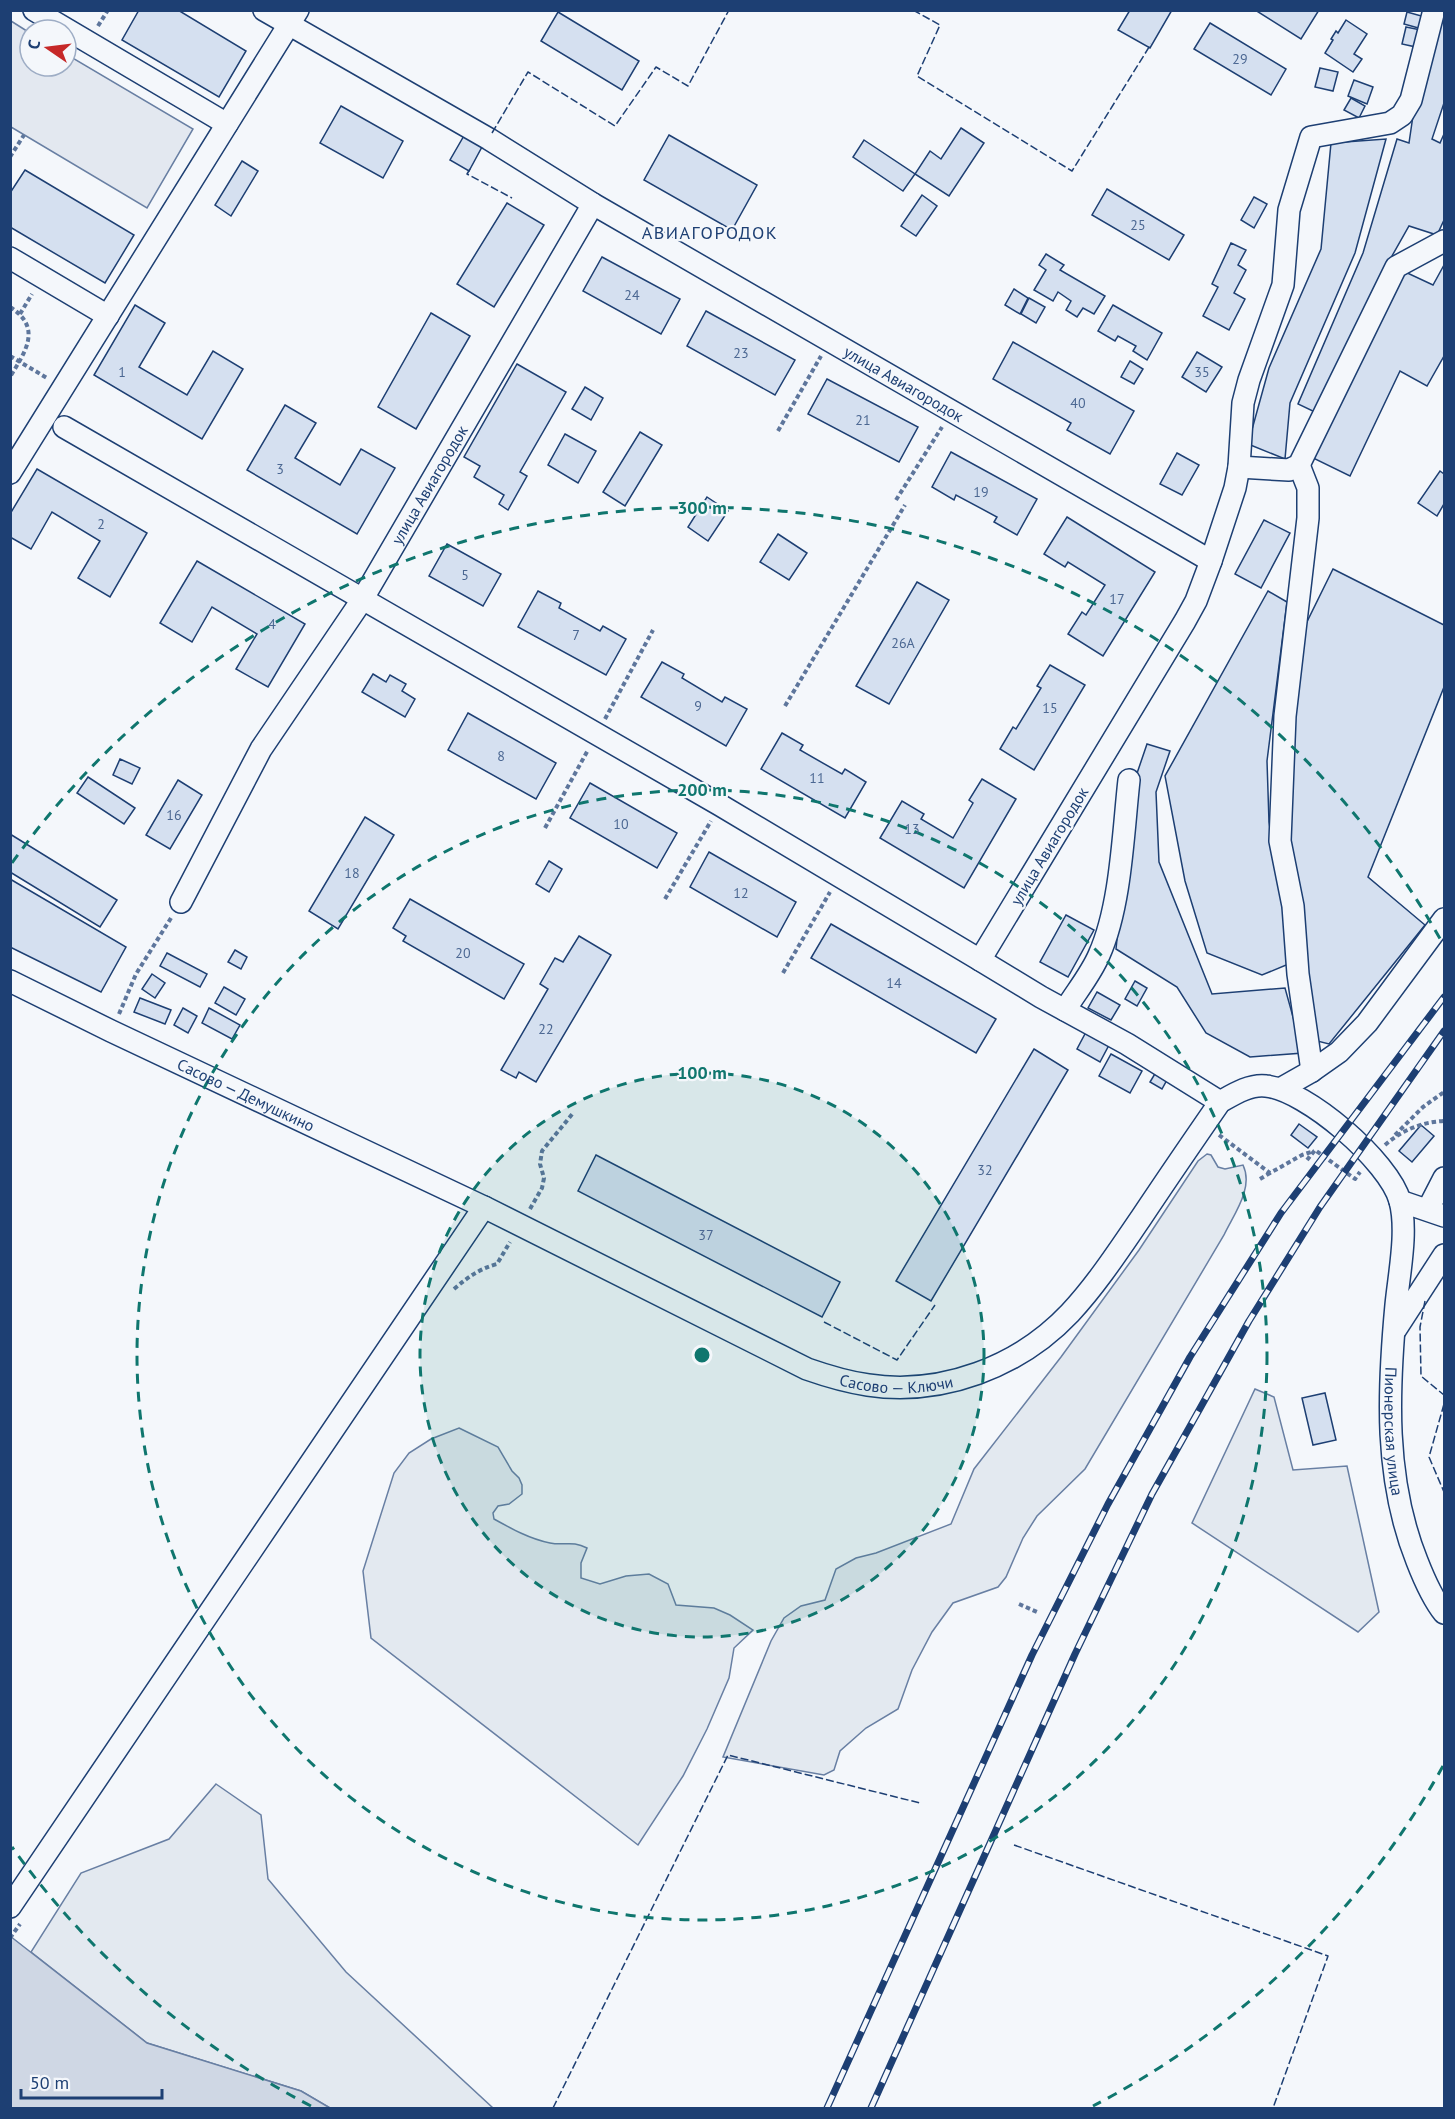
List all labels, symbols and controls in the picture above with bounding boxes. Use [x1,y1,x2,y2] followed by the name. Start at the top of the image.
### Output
[18,18,78,78] north arrow
[23,38,44,51] text: С
[1232,50,1248,68] house number: 29
[1130,216,1146,234] house number: 25
[642,221,778,244] district label: АВИАГОРОДОК
[624,286,640,304] house number: 24
[840,341,968,426] street label: улица Авиагородок
[733,344,749,362] house number: 23
[118,363,126,381] house number: 1
[1194,363,1210,381] house number: 35
[1070,394,1086,412] house number: 40
[855,411,871,429] house number: 21
[387,421,472,548] street label: улица Авиагородок
[276,460,284,478] house number: 3
[973,483,989,501] house number: 19
[677,496,727,519] text: 300 m
[97,515,105,533] house number: 2
[461,566,469,584] house number: 5
[1109,590,1125,608] house number: 17
[268,615,276,633] house number: 4
[572,626,580,644] house number: 7
[891,634,916,652] house number: 26А
[694,697,702,715] house number: 9
[1042,699,1058,717] house number: 15
[497,747,505,765] house number: 8
[809,769,825,787] house number: 11
[677,778,727,801] text: 200 m
[1006,783,1092,909] street label: улица Авиагородок
[166,806,182,824] house number: 16
[613,815,629,833] house number: 10
[904,820,920,838] house number: 13
[344,864,360,882] house number: 18
[733,884,749,902] house number: 12
[455,944,471,962] house number: 20
[886,974,902,992] house number: 14
[538,1020,554,1038] house number: 22
[174,1054,318,1136] street label: Сасово — Демушкино
[677,1061,727,1084] text: 100 m
[977,1161,993,1179] house number: 32
[698,1226,714,1244] house number: 37
[692,1345,712,1365] centre of rings
[1380,1367,1408,1497] street label: Пионерская улица
[837,1370,955,1397] street label: Сасово — Ключи
[21,2062,162,2100] scale bar
[30,2071,69,2094] text: 50 m

